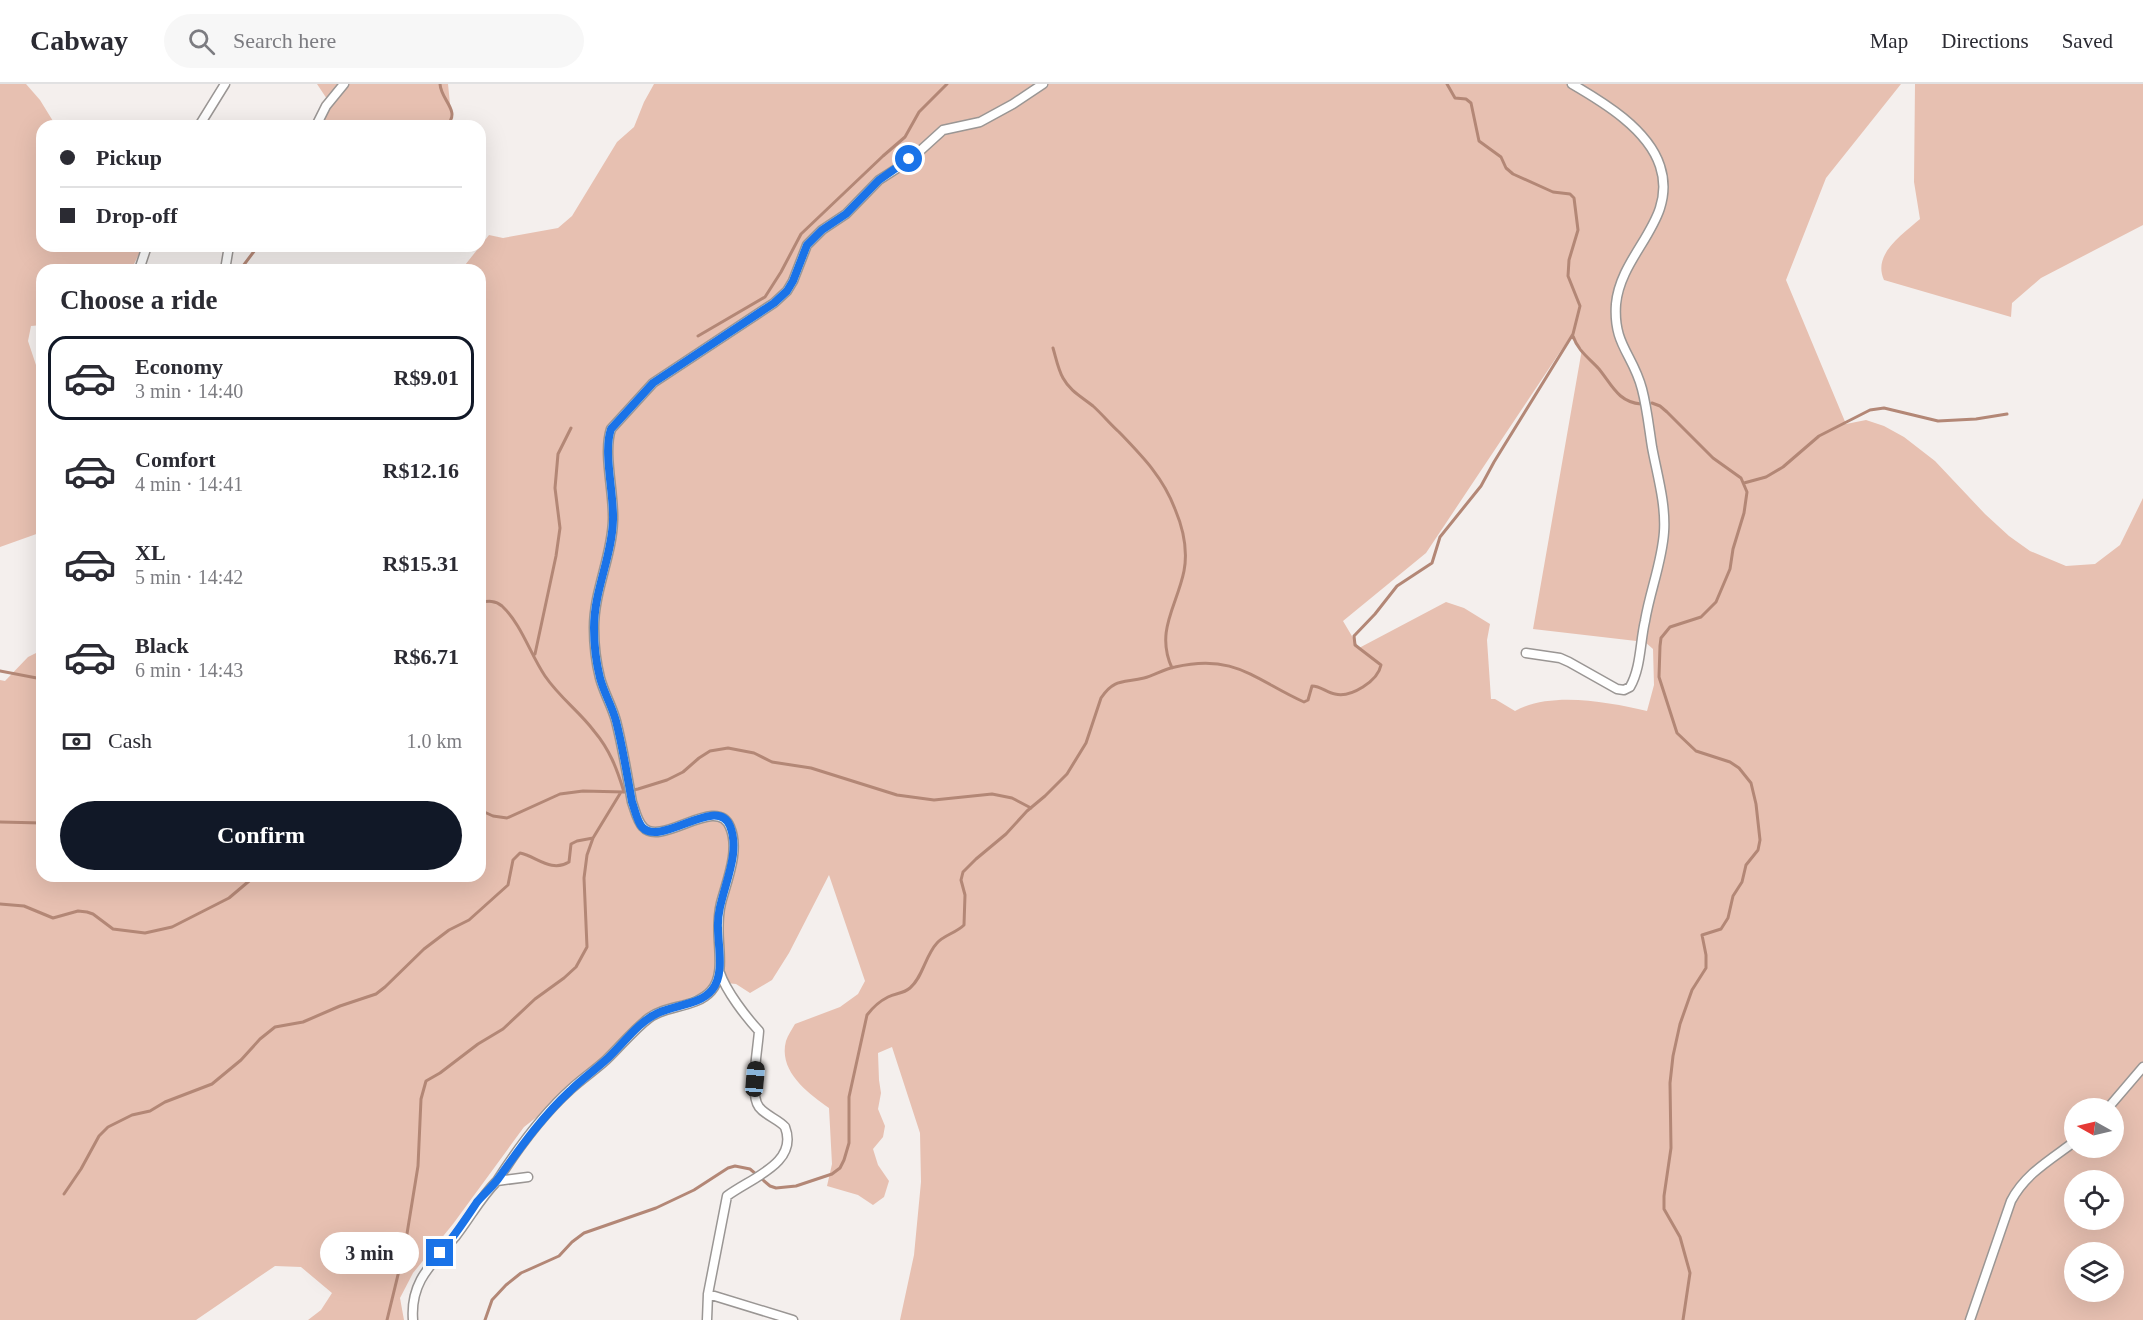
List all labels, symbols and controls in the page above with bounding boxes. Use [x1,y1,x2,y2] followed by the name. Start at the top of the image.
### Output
[164,14,584,68] search box
[30,25,128,56] text: Cabway
[185,25,218,58] icon: search
[233,28,336,53] text: Search here
[1870,29,1908,53] text: Map
[1941,29,2029,53] text: Directions
[2062,29,2113,53] text: Saved
[96,145,162,170] text: Pickup
[895,145,922,172] route start
[96,203,177,228] text: Drop-off
[60,285,218,315] text: Choose a ride
[63,351,117,405] icon: car
[135,354,223,379] text: Economy
[394,365,459,390] text: R$9.01
[135,380,243,402] text: 3 min · 14:40
[63,444,117,498] icon: car
[135,447,216,472] text: Comfort
[383,458,459,483] text: R$12.16
[135,473,243,495] text: 4 min · 14:41
[63,537,117,591] icon: car
[135,540,166,565] text: XL
[383,551,459,576] text: R$15.31
[135,566,243,588] text: 5 min · 14:42
[63,630,117,684] icon: car
[135,633,189,658] text: Black
[394,644,459,669] text: R$6.71
[135,659,243,681] text: 6 min · 14:43
[60,725,93,758] icon: cash
[108,728,152,753] text: Cash
[406,730,462,752] text: 1.0 km
[60,801,462,870] button: Confirm
[744,1060,766,1098] car
[2064,1098,2124,1158] north arrow
[2064,1098,2124,1302] map controls
[2064,1170,2124,1230] button: locate
[320,1232,419,1274] callout: 3 min
[426,1239,453,1266] route end
[345,1242,394,1264] text: 3 min
[2064,1242,2124,1302] button: layers

